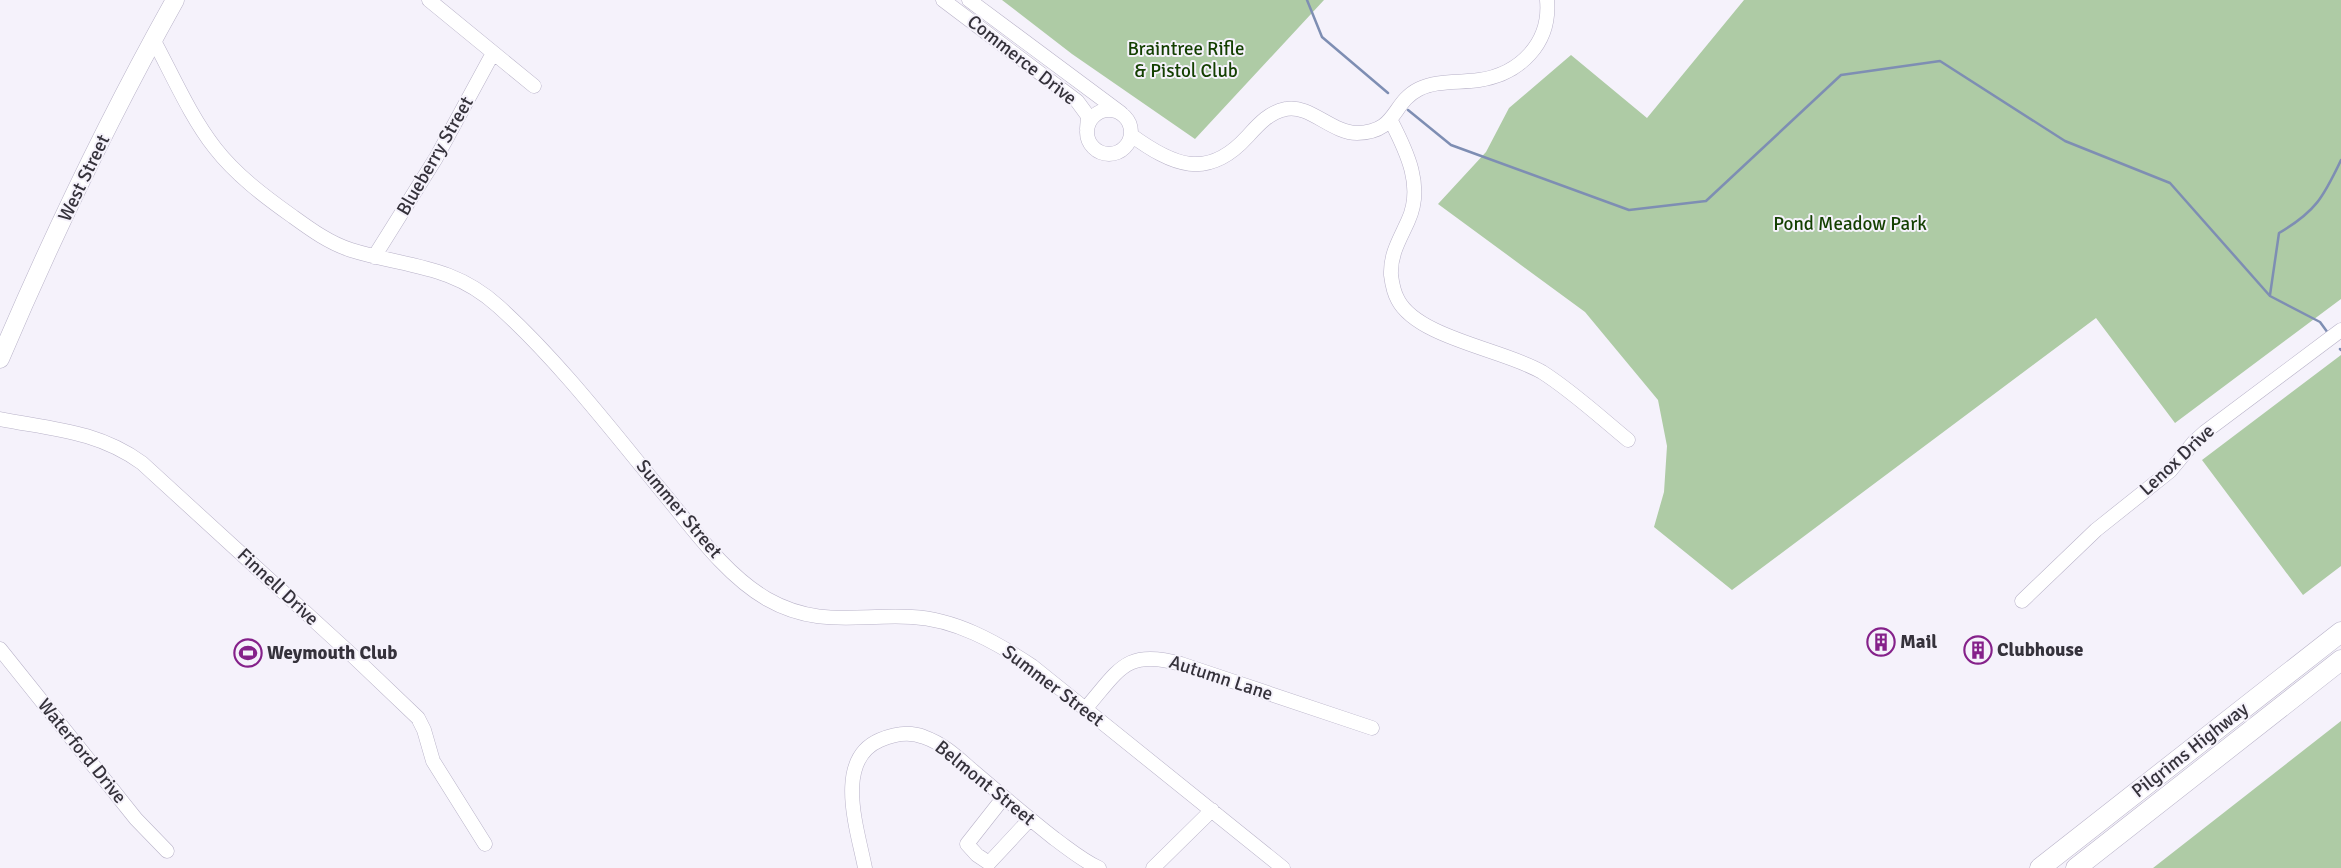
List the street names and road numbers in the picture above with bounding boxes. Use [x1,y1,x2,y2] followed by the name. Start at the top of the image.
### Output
[962,10,1082,110] street label: Commerce Drive
[391,92,479,220] street label: Blueberry Street
[53,130,115,225] street label: West Street
[2134,419,2220,501] street label: Lenox Drive
[631,455,727,563] street label: Summer Street
[232,543,324,631] street label: Finnell Drive
[997,640,1109,732] street label: Summer Street
[1166,650,1276,706] street label: Autumn Lane
[32,694,132,808] street label: Waterford Drive
[2127,697,2253,803] street label: Pilgrims Highway
[930,735,1040,831] street label: Belmont Street

